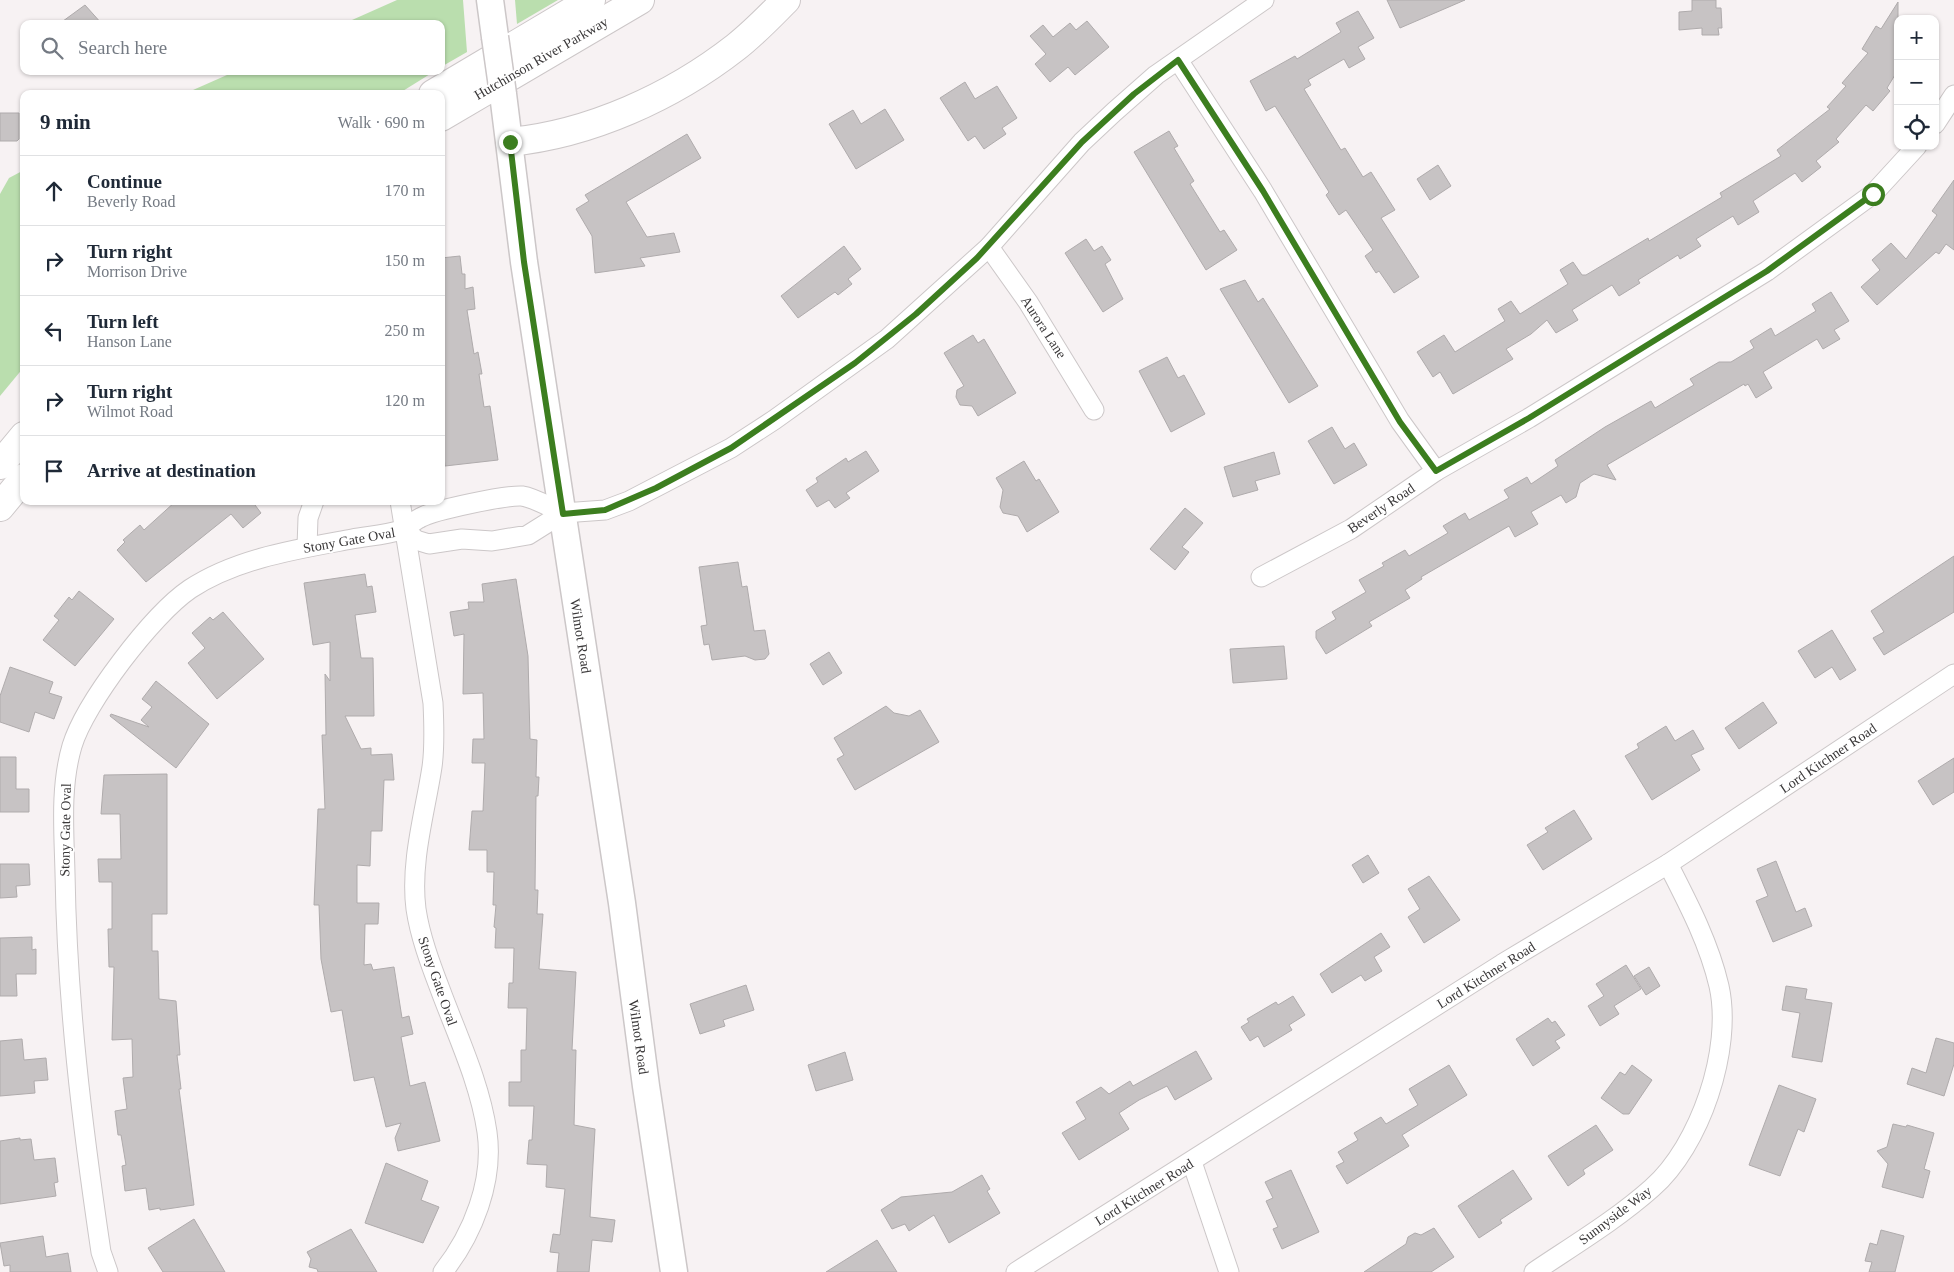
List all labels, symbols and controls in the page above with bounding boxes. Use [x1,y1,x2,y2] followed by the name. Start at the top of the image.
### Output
[472,14,611,103] street label: Hutchinson River Parkway
[1894,15,1939,150] map controls
[1894,15,1939,60] button: +
[20,20,445,75] search box
[38,34,66,62] icon: search
[78,37,167,58] text: Search here
[1894,60,1939,105] button: −
[1894,105,1939,150] button: locate
[40,110,91,134] text: 9 min
[338,114,425,131] text: Walk · 690 m
[499,131,522,154] route end
[87,171,162,192] text: Continue
[40,177,68,205] icon: ahead
[385,182,425,199] text: 170 m
[1862,183,1885,206] route start
[87,193,175,210] text: Beverly Road
[87,241,172,262] text: Turn right
[40,247,68,275] icon: right
[385,252,425,269] text: 150 m
[87,263,187,280] text: Morrison Drive
[1018,293,1069,361] street label: Aurora Lane
[87,311,159,332] text: Turn left
[40,317,68,345] icon: left
[385,322,425,339] text: 250 m
[87,333,172,350] text: Hanson Lane
[87,381,172,402] text: Turn right
[40,387,68,415] icon: right
[385,392,425,409] text: 120 m
[87,403,173,420] text: Wilmot Road
[40,457,68,485] icon: arrive
[87,460,256,481] text: Arrive at destination
[1345,481,1418,536] street label: Beverly Road
[302,525,396,556] street label: Stony Gate Oval
[567,598,594,674] street label: Wilmot Road
[1777,721,1879,796] street label: Lord Kitchner Road
[57,783,74,877] street label: Stony Gate Oval
[415,935,460,1028] street label: Stony Gate Oval
[1434,939,1538,1012] street label: Lord Kitchner Road
[626,999,651,1075] street label: Wilmot Road
[1092,1156,1196,1229] street label: Lord Kitchner Road
[1576,1183,1655,1248] street label: Sunnyside Way

